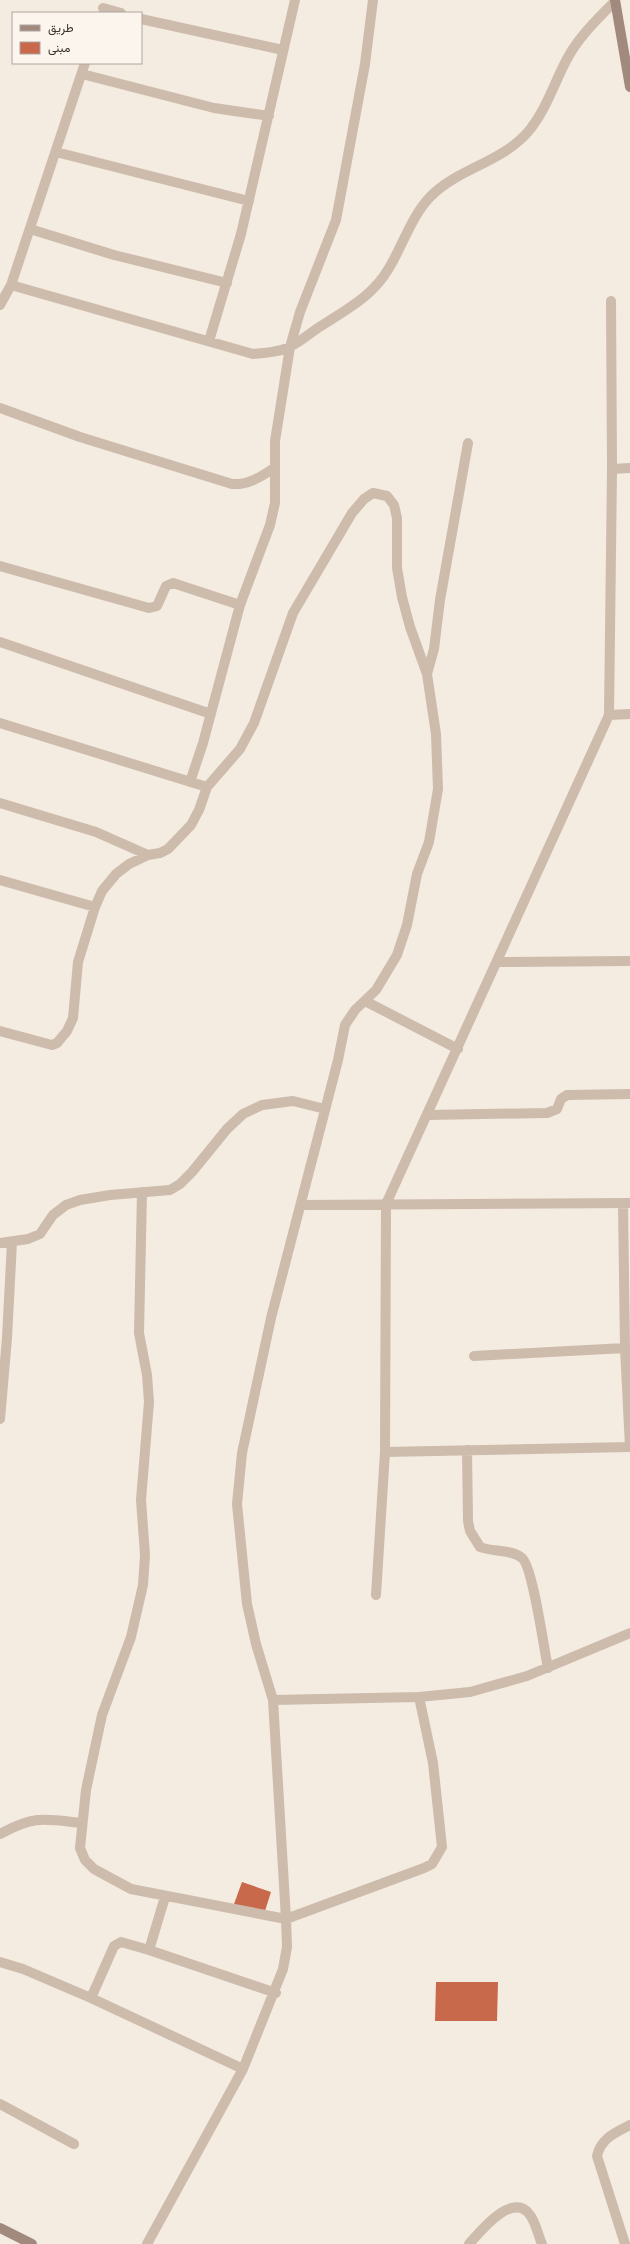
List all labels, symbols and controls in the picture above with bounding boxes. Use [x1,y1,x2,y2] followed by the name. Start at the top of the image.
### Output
[12,12,142,64] legend
[48,20,74,36] text: طريق
[48,40,70,56] text: مبنى

